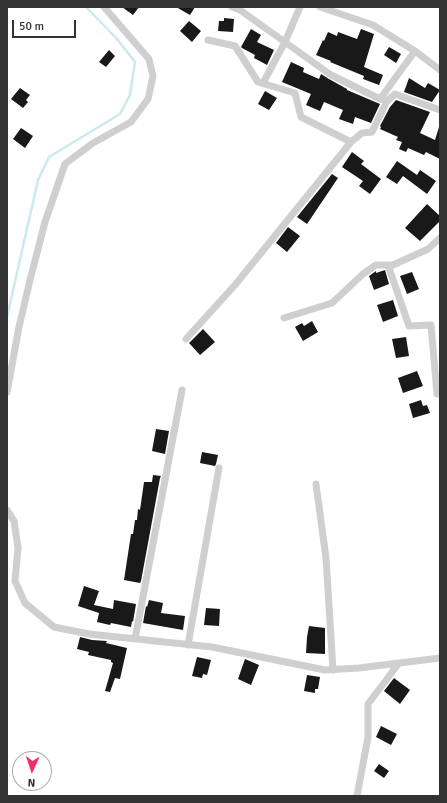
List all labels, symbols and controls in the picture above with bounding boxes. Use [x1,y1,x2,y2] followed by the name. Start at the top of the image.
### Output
[14,12,78,38] scale bar
[19,19,44,34] text: 50 m
[12,751,52,791] north arrow
[27,776,36,789] text: N

